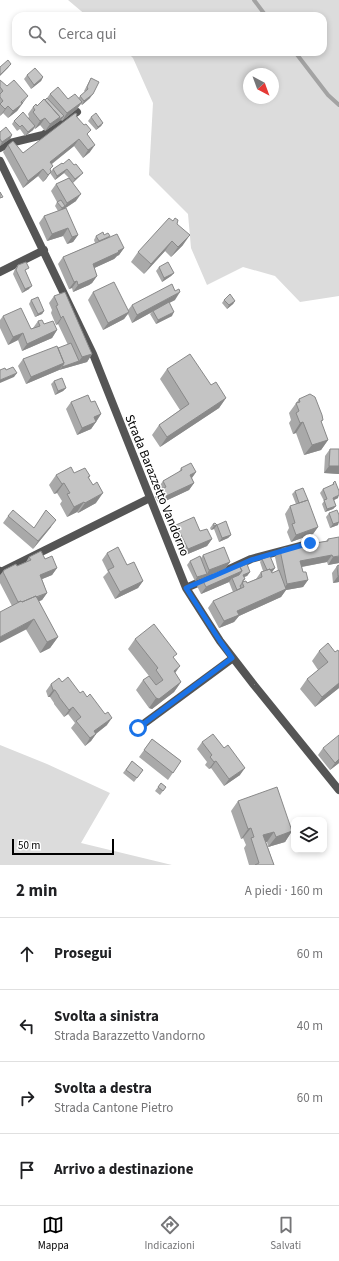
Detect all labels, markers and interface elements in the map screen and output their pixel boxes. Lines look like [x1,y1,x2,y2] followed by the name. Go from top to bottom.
[12,12,327,56] search box
[26,23,48,45] icon: search
[58,24,117,45] text: Cerca qui
[243,68,279,104] north arrow
[120,412,194,559] street label: Strada Barazzetto Vandorno
[301,534,319,552] route end
[129,719,147,737] route start
[291,817,327,853] map controls
[291,817,327,853] button: layers
[12,837,114,856] scale bar
[18,838,40,853] text: 50 m
[16,879,57,903] text: 2 min
[245,882,323,900] text: A piedi · 160 m
[16,943,38,965] icon: ahead
[54,943,112,964] text: Prosegui
[297,945,323,963] text: 60 m
[54,1006,159,1027] text: Svolta a sinistra
[16,1015,38,1037] icon: left
[297,1017,323,1035] text: 40 m
[54,1027,205,1045] text: Strada Barazzetto Vandorno
[54,1078,152,1099] text: Svolta a destra
[16,1087,38,1109] icon: right
[297,1089,323,1107] text: 60 m
[54,1099,173,1117] text: Strada Cantone Pietro
[16,1159,38,1181] icon: arrive
[54,1159,193,1180] text: Arrivo a destinazione
[38,1214,69,1253] tab: Mappa
[144,1214,195,1253] tab: Indicazioni
[270,1214,301,1253] tab: Salvati

